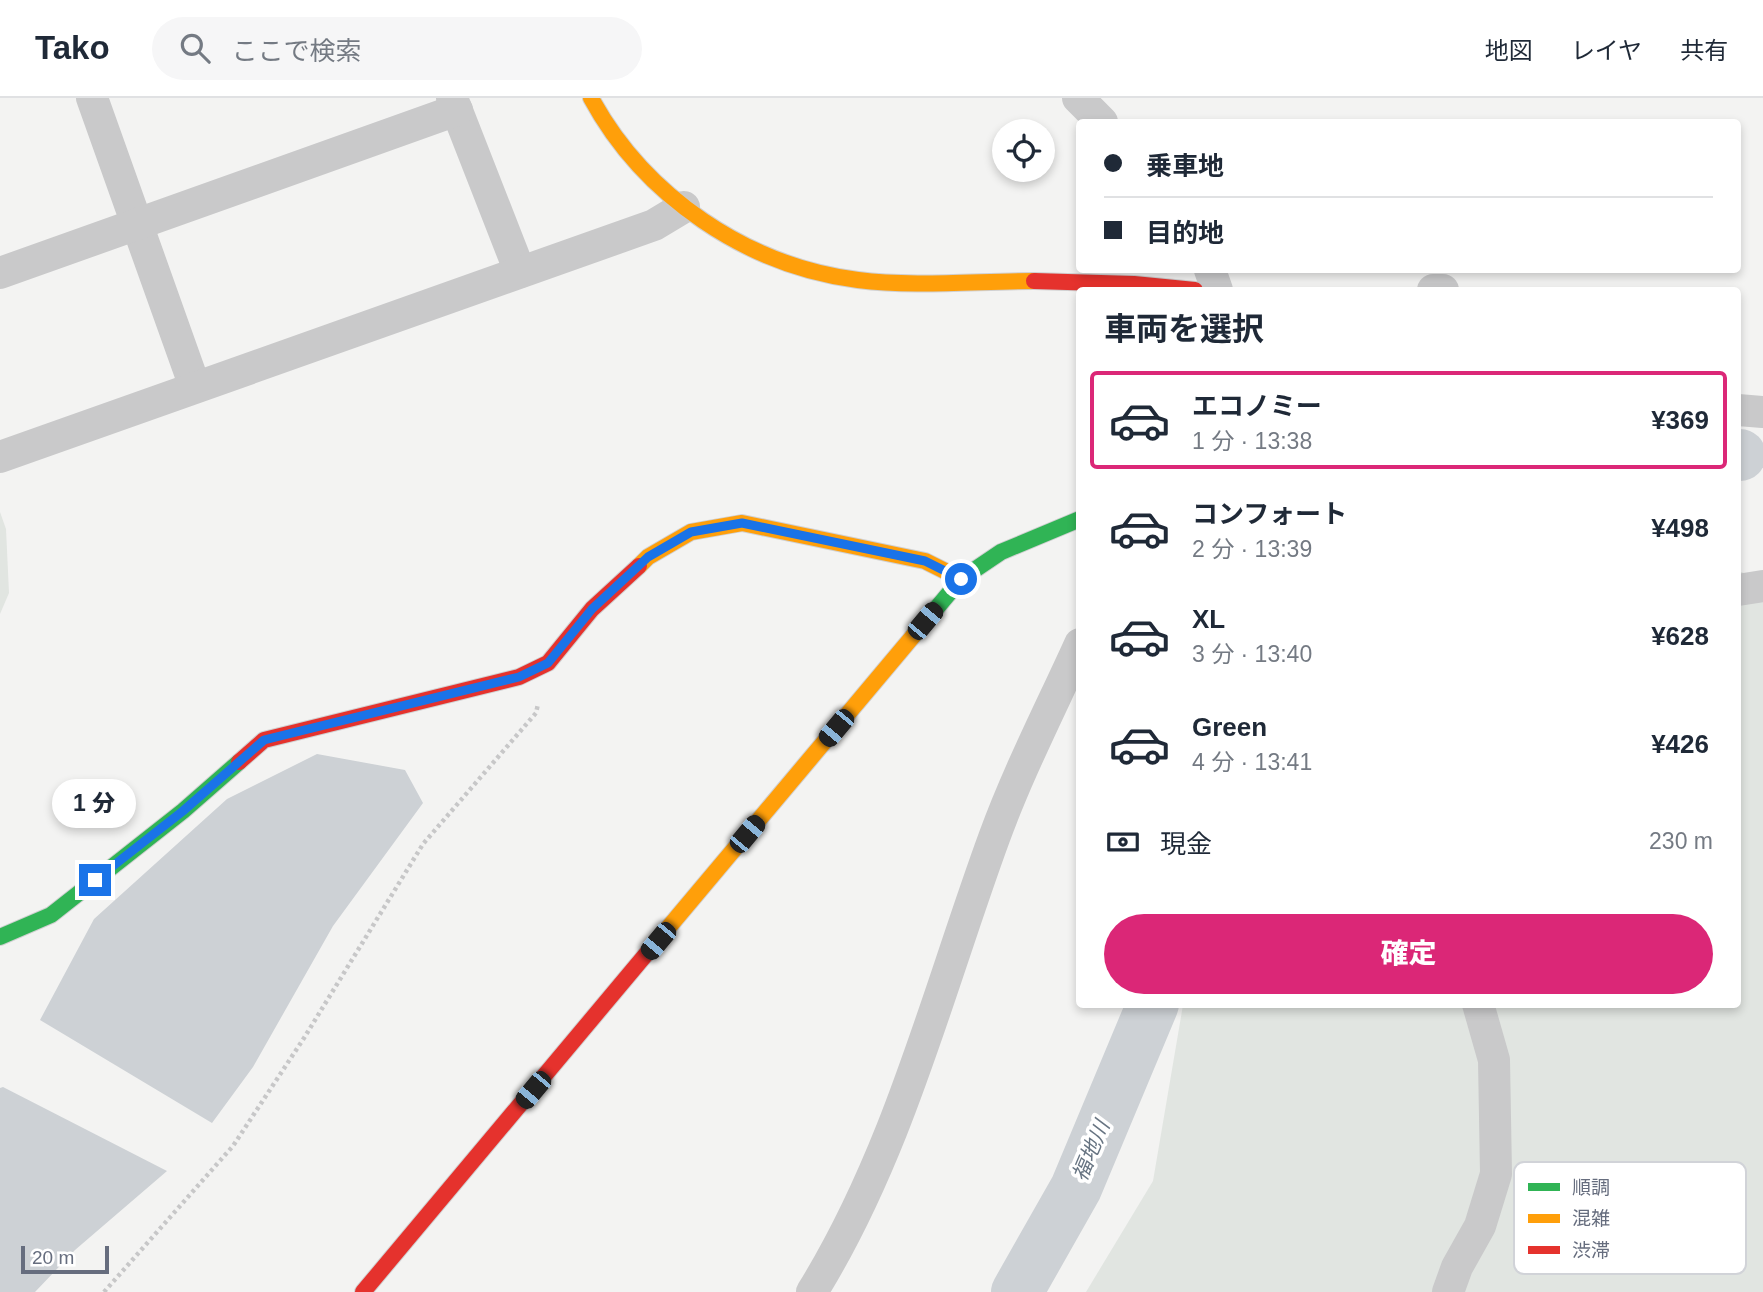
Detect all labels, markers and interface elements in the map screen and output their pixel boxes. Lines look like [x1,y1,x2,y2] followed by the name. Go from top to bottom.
[152,17,642,80] search box
[35,29,110,66] text: Tako
[176,29,214,67] icon: search
[232,36,362,66] text: ここで検索
[1485,37,1533,64] text: 地図
[1571,37,1642,64] text: レイヤ
[1680,37,1728,64] text: 共有
[992,119,1055,182] map controls
[992,119,1055,182] button: locate
[1146,151,1224,181] text: 乗車地
[1146,218,1224,248] text: 目的地
[1104,311,1264,347] text: 車両を選択
[1108,389,1171,452] icon: car
[1192,391,1322,421] text: エコノミー
[1651,405,1709,435] text: ¥369
[1192,428,1312,454] text: 1 分 · 13:38
[1108,497,1171,560] icon: car
[1192,499,1347,529] text: コンフォート
[1651,513,1709,543] text: ¥498
[1192,536,1312,562] text: 2 分 · 13:39
[945,563,977,595] route start
[904,598,947,644] car
[1192,604,1225,634] text: XL
[1108,605,1171,668] icon: car
[1651,621,1709,651] text: ¥628
[1192,641,1312,667] text: 3 分 · 13:40
[815,705,858,751] car
[1192,712,1267,742] text: Green
[1108,713,1171,776] icon: car
[1651,729,1709,759] text: ¥426
[1192,749,1312,775] text: 4 分 · 13:41
[53,778,137,828] callout: 1 分
[73,790,115,816] text: 1 分
[726,811,769,857] car
[1104,823,1142,861] icon: cash
[1649,828,1713,854] text: 230 m
[1160,829,1212,859] text: 現金
[79,864,111,896] route end
[1104,914,1713,994] button: 確定
[637,918,680,964] car
[512,1067,555,1113] car
[1068,1115,1114,1184] water label: 福地川
[1514,1162,1746,1274] legend
[1572,1177,1610,1198] text: 順調
[1572,1208,1610,1229] text: 混雑
[1572,1240,1610,1261] text: 渋滞
[21,1243,108,1275] scale bar
[32,1247,74,1268] text: 20 m

